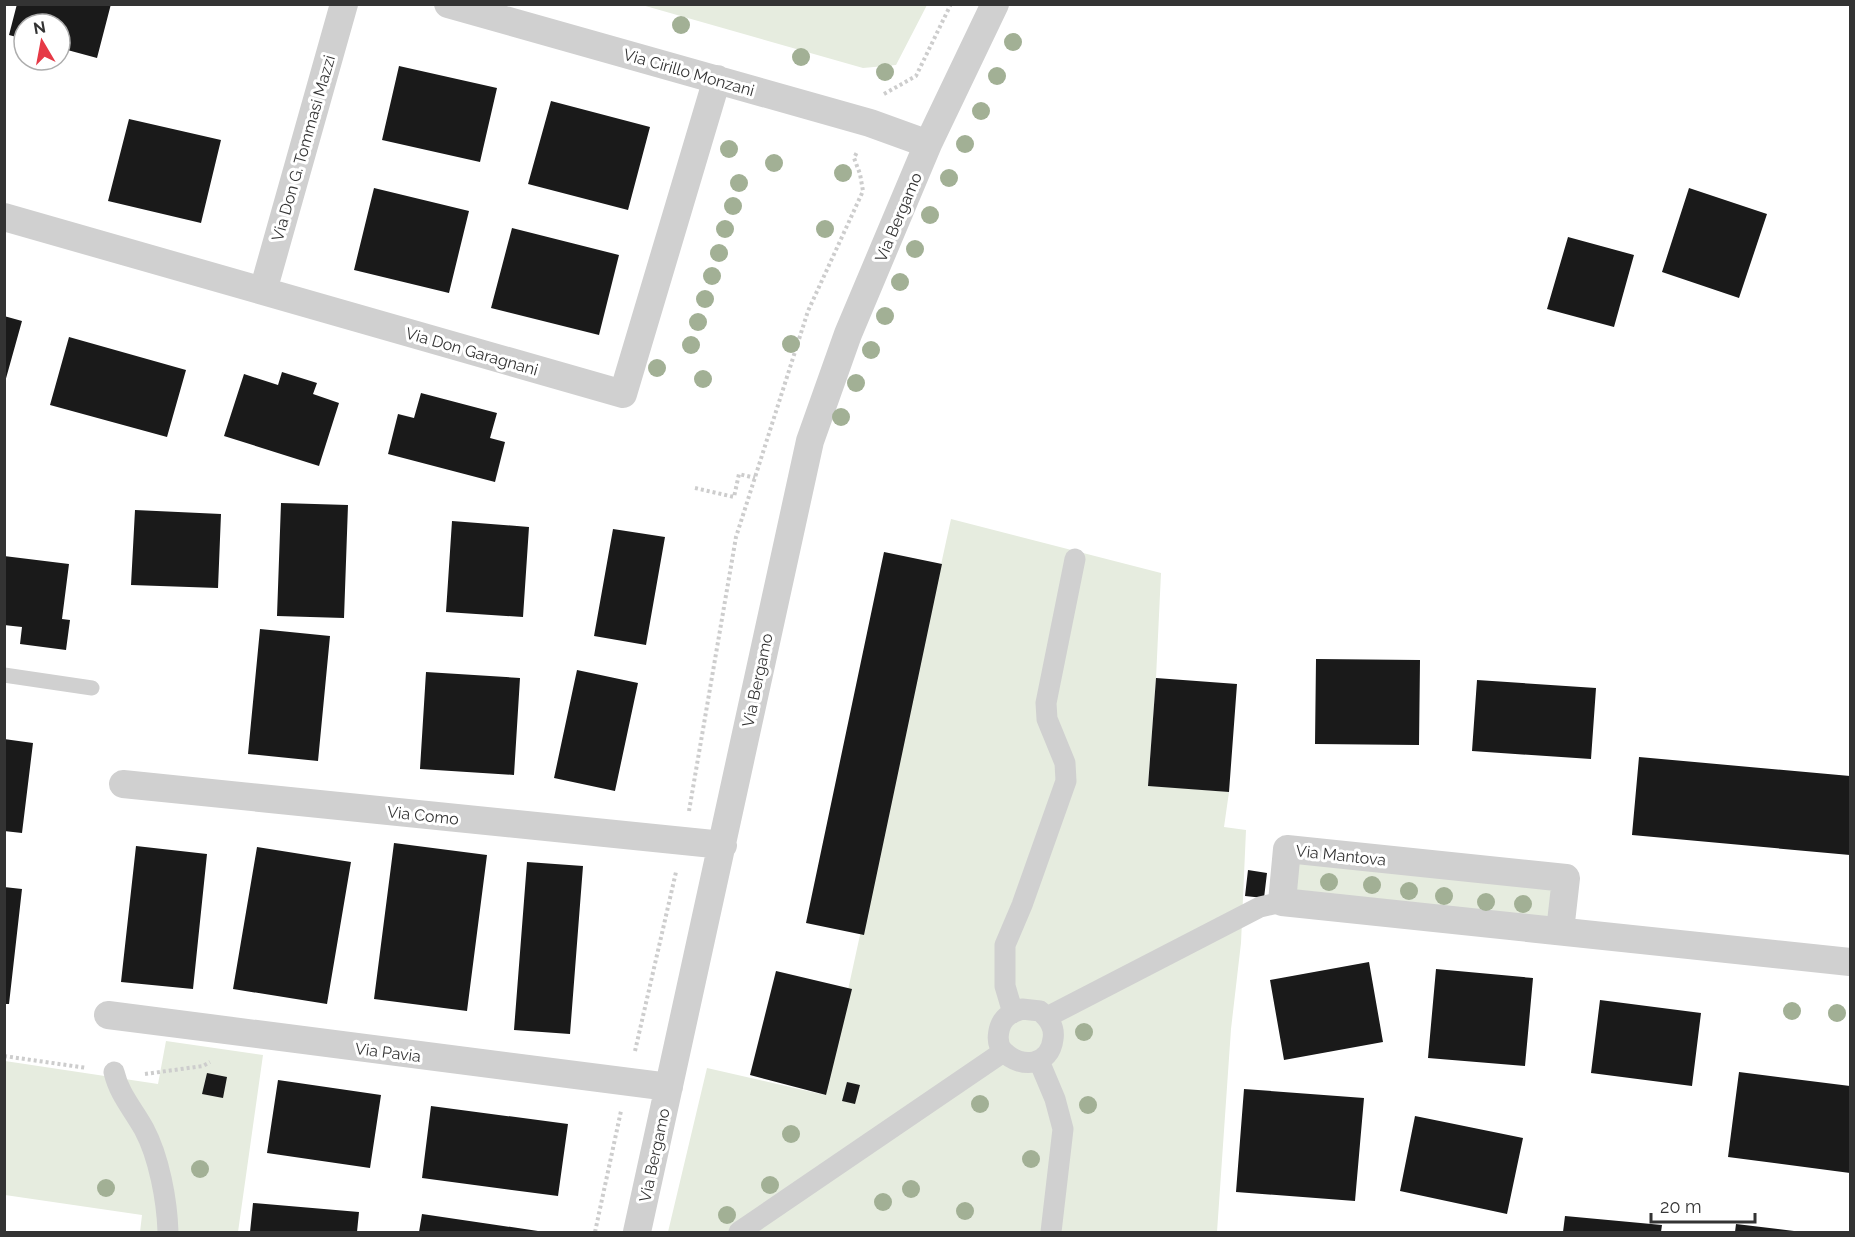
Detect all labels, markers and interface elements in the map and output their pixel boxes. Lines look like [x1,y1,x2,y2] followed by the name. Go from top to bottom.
[12,12,72,72] north arrow
[32,17,47,38] text: N
[621,45,756,100] street label: Via Cirillo Monzani
[268,53,339,243] street label: Via Don G. Tommasi Mazzi
[871,170,926,265] street label: Via Bergamo
[404,323,540,379] street label: Via Don Garagnani
[738,631,777,729] street label: Via Bergamo
[386,802,460,829] street label: Via Como
[1295,841,1387,870] street label: Via Mantova
[354,1039,422,1066] street label: Via Pavia
[635,1106,674,1204] street label: Via Bergamo
[1651,1186,1754,1224] scale bar
[1660,1196,1702,1217] text: 20 m

